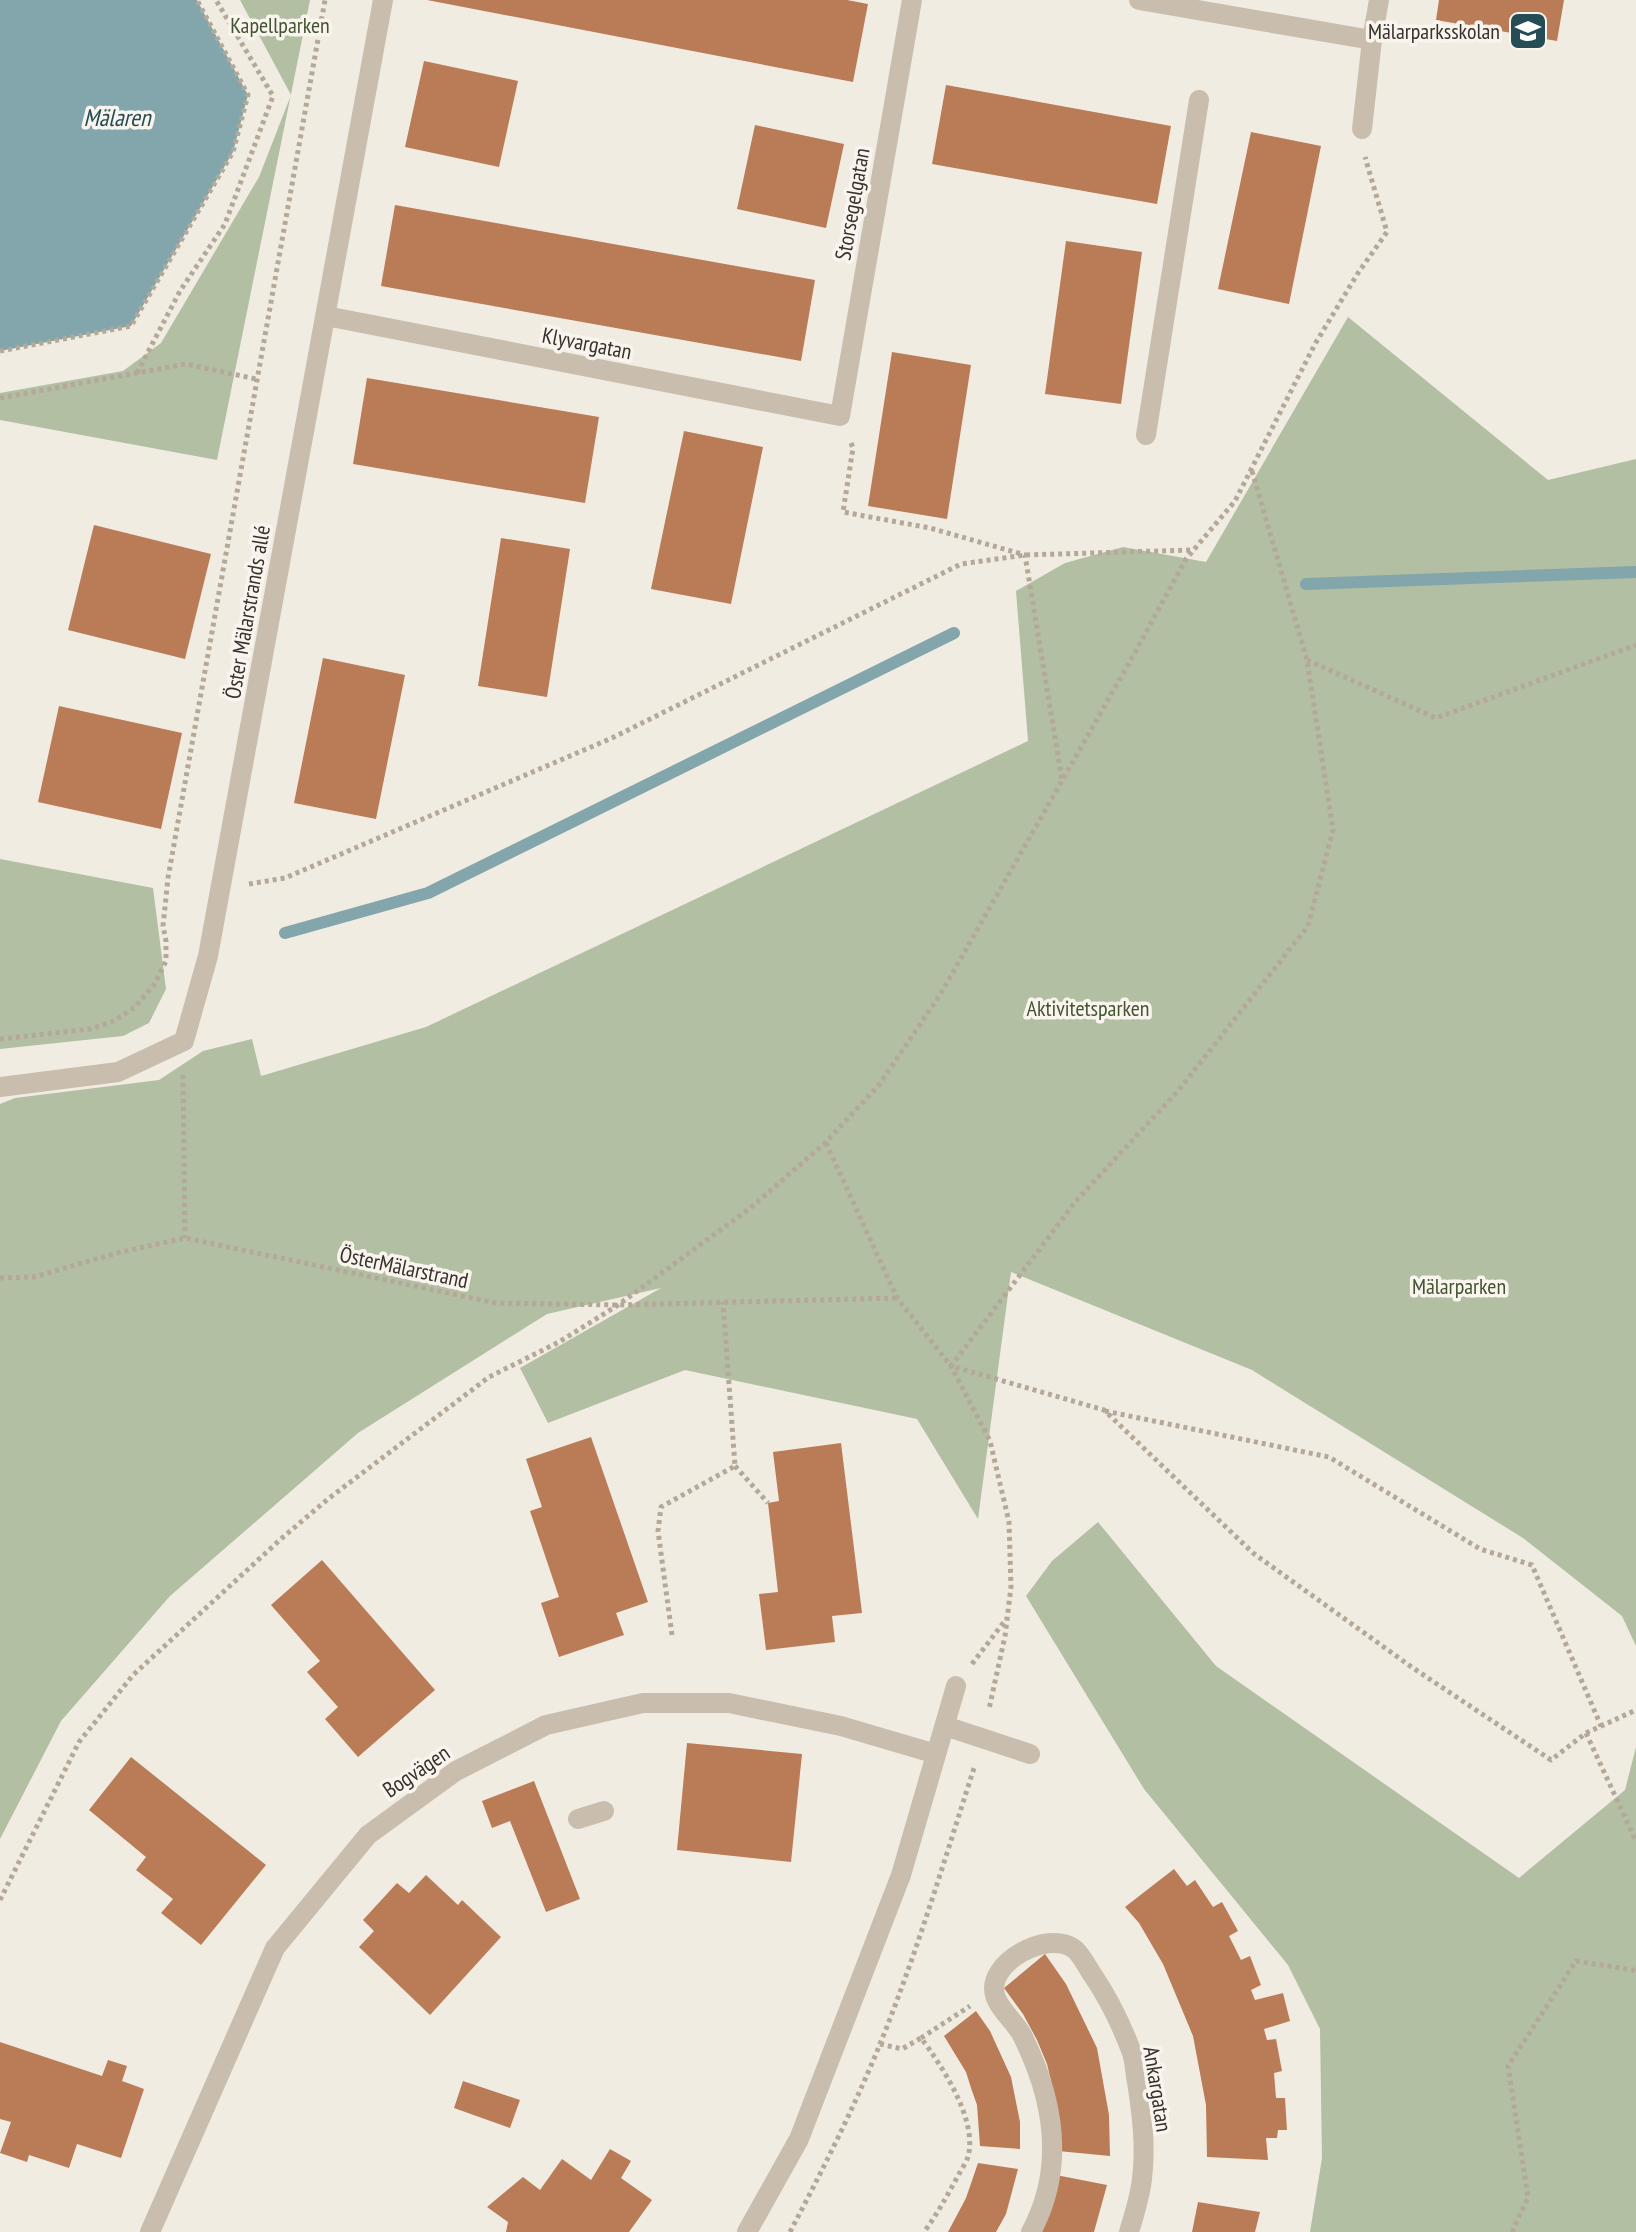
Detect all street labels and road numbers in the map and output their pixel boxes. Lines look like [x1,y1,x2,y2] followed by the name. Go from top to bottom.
[828,146,876,262] street label: Storsegelgatan
[540,321,634,365] street label: Klyvargatan
[218,523,276,701] street label: Öster Mälarstrands allé
[337,1240,471,1294] street label: ÖsterMälarstrand
[377,1738,455,1804] street label: Bogvägen
[1137,2044,1179,2134] street label: Ankargatan

